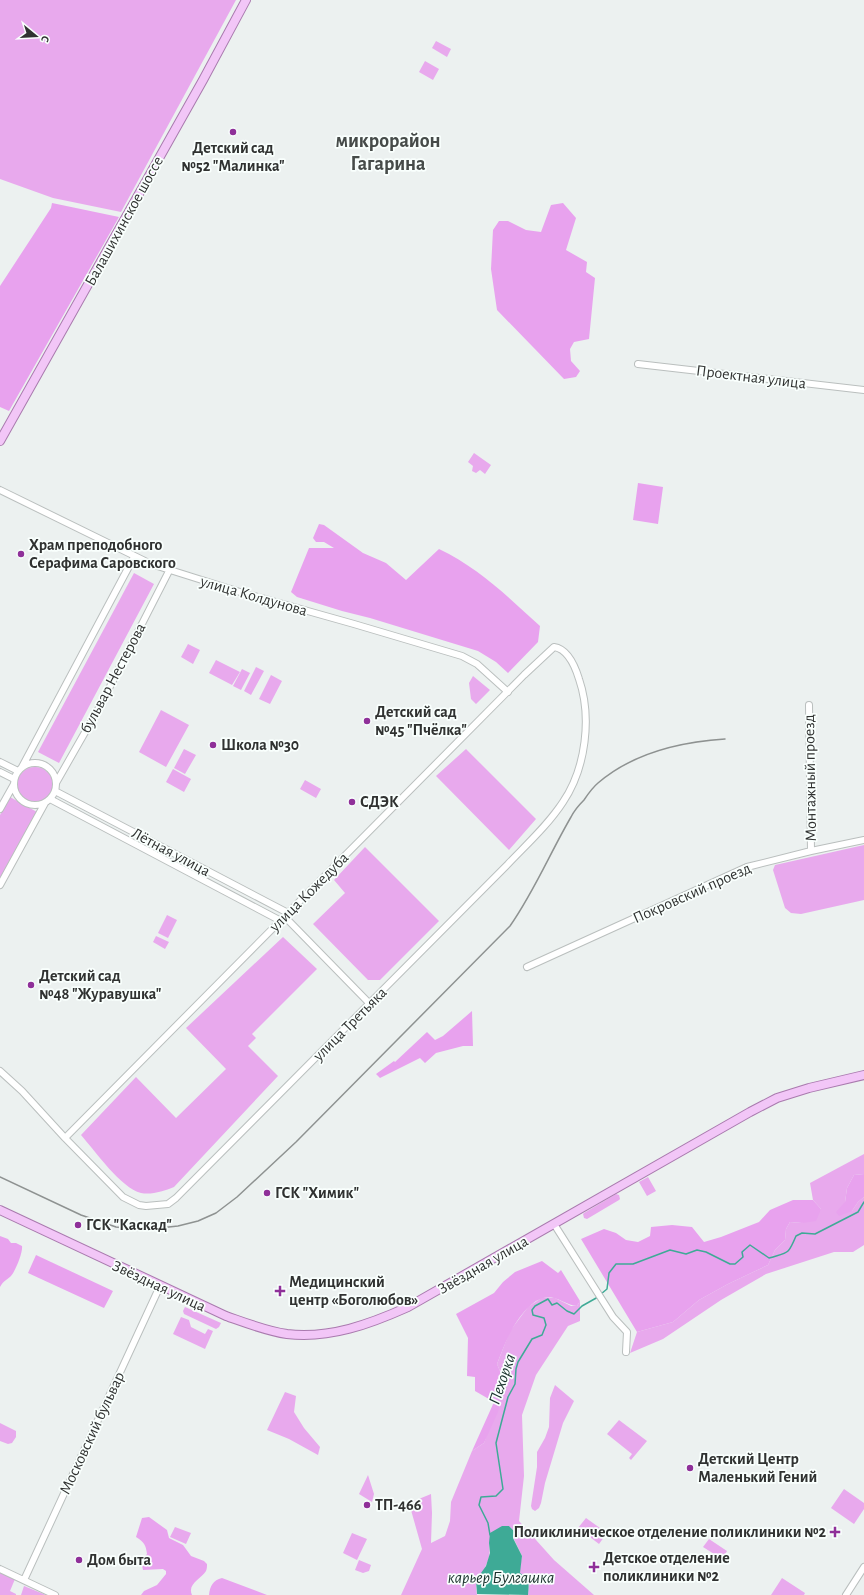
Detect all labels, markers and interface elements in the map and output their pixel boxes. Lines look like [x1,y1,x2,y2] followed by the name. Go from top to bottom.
[16,16,56,56] north arrow
[39,34,51,44] text: С
[228,127,238,137] marker: Детский сад №52 "Малинка"
[336,131,440,174] district label: микрорайон Гагарина
[181,140,285,174] place label: Детский сад №52 "Малинка"
[82,154,166,288] street label: Балашихинское шоссе
[695,362,807,393] street label: Проектная улица
[29,537,176,571] place label: Храм преподобного Серафима Саровского
[16,549,26,559] marker: Храм преподобного Серафима Саровского
[198,573,309,620] street label: улица Колдунова
[77,620,150,736] street label: бульвар Нестерова
[375,704,467,738] place label: Детский сад №45 "Пчёлка"
[801,714,819,842] street label: Монтажный проезд
[362,716,372,726] marker: Детский сад №45 "Пчёлка"
[221,737,299,753] place label: Школа №30
[208,740,218,750] marker: Школа №30
[360,794,399,810] place label: СДЭК
[347,797,357,807] marker: СДЭК
[129,825,213,880] street label: Лётная улица
[266,849,352,936] street label: улица Кожедуба
[631,860,753,926] street label: Покровский проезд
[39,968,162,1003] place label: Детский сад №48 "Журавушка"
[26,980,36,990] marker: Детский сад №48 "Журавушка"
[309,984,391,1065] street label: улица Третьяка
[275,1185,359,1201] place label: ГСК "Химик"
[262,1188,272,1198] marker: ГСК "Химик"
[86,1217,172,1233] place label: ГСК "Каскад"
[73,1220,83,1230] marker: ГСК "Каскад"
[435,1233,531,1298] street label: Звёздная улица
[109,1257,208,1316] street label: Звёздная улица
[289,1274,418,1308] place label: Медицинский центр «Боголюбов»
[274,1285,286,1297] marker: Медицинский центр «Боголюбов»
[485,1352,519,1407] water label: Пехорка
[57,1369,128,1497] street label: Московский бульвар
[698,1451,817,1485] place label: Детский Центр Маленький Гений
[685,1463,695,1473] marker: Детский Центр Маленький Гений
[375,1497,422,1513] place label: ТП-466
[362,1500,372,1510] marker: ТП-466
[513,1524,826,1540] place label: Поликлиническое отделение поликлиники №2
[829,1526,841,1538] marker: Поликлиническое отделение поликлиники №2
[603,1550,730,1584] place label: Детское отделение поликлиники №2
[87,1552,151,1568] place label: Дом быта
[74,1555,84,1565] marker: Дом быта
[588,1561,600,1573] marker: Детское отделение поликлиники №2
[448,1569,554,1587] water label: карьер Булгашка

